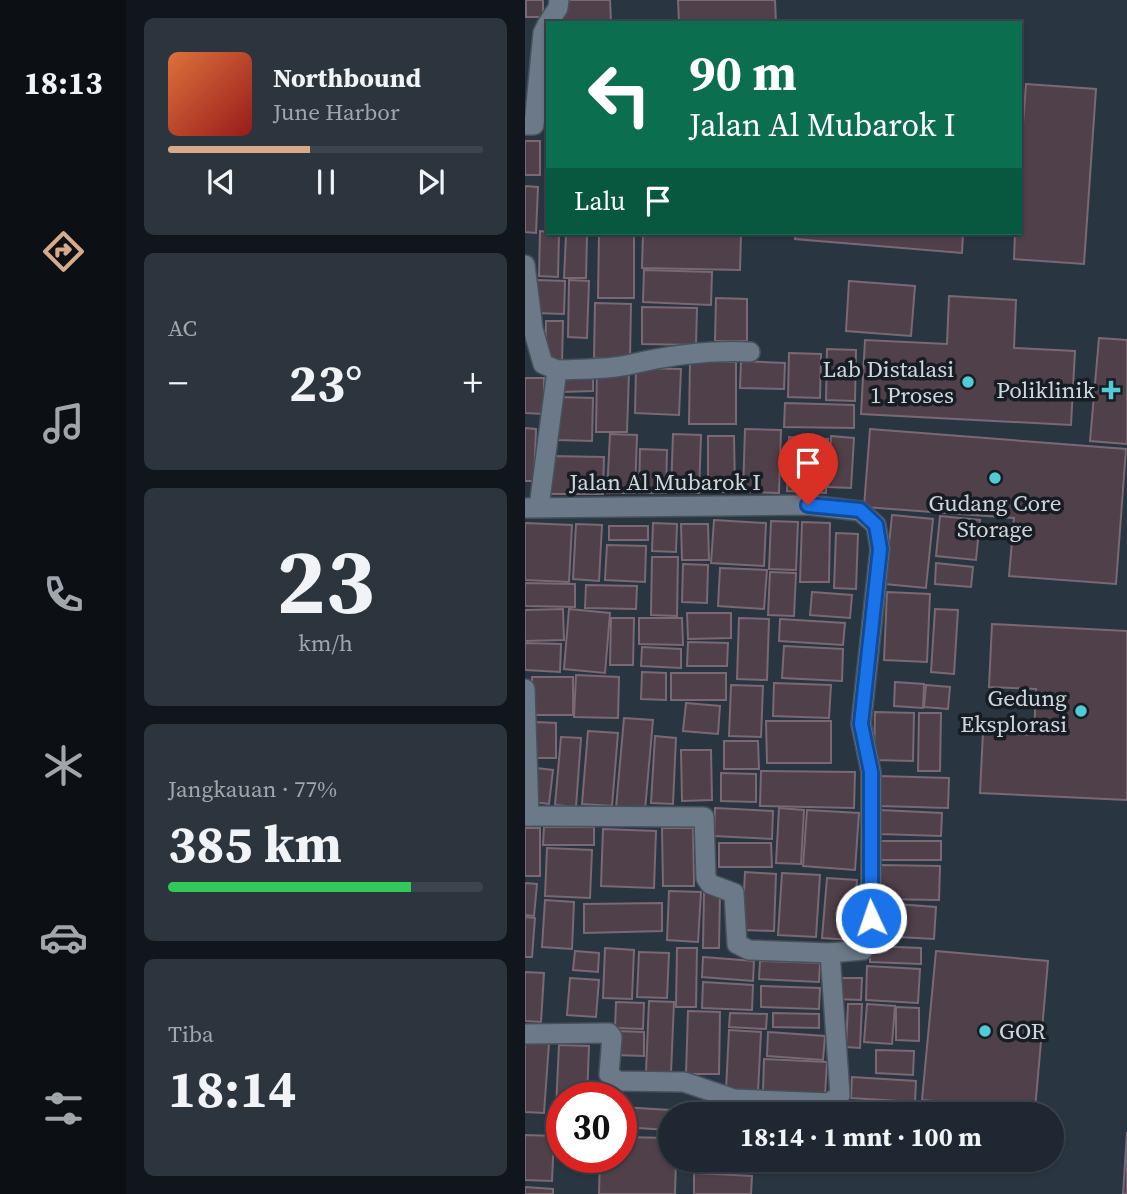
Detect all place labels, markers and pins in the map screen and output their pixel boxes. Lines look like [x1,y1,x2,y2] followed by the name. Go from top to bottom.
[822,353,954,411] place label: Lab Distalasi 1 Proses
[960,374,976,390] marker: Lab Distalasi 1 Proses
[996,374,1095,406] place label: Poliklinik
[1101,380,1121,400] marker: Poliklinik
[778,433,838,505] pin
[987,470,1003,486] marker: Gudang Core Storage
[929,487,1061,545] place label: Gudang Core Storage
[960,682,1067,740] place label: Gedung Eksplorasi
[1073,703,1089,719] marker: Gedung Eksplorasi
[999,1015,1046,1047] place label: GOR
[977,1023,993,1039] marker: GOR

